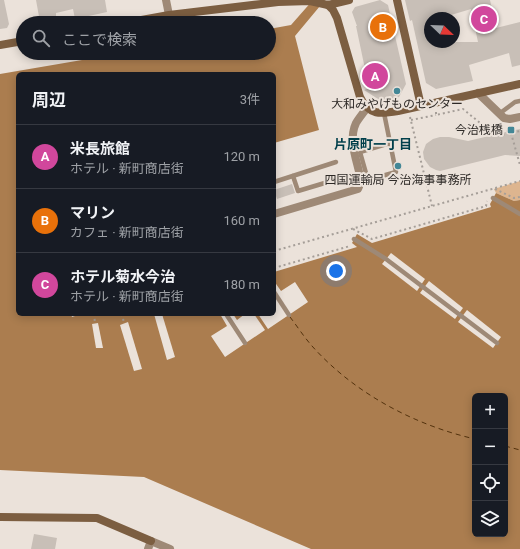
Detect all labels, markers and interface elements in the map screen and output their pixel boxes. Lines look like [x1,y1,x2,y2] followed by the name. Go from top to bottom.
[471,4,497,34] pin: C
[370,12,396,42] pin: B
[424,12,460,48] north arrow
[16,16,276,60] search box
[30,27,52,49] icon: search
[62,31,137,49] text: ここで検索
[362,61,388,91] pin: A
[392,86,402,96] marker: 大和みやげものセンター
[32,90,66,110] text: 周辺
[240,92,260,107] text: 3件
[331,97,463,111] place label: 大和みやげものセンター
[455,123,503,137] place label: 今治桟橋
[506,125,516,135] marker: 今治桟橋
[334,137,412,152] district label: 片原町一丁目
[70,140,130,158] text: 米長旅館
[41,149,49,164] text: A
[223,149,260,164] text: 120 m
[70,161,184,176] text: ホテル · 新町商店街
[393,161,403,171] marker: 四国運輸局 今治海事事務所
[325,173,471,187] place label: 四国運輸局 今治海事事務所
[70,204,115,222] text: マリン
[41,213,49,228] text: B
[223,213,260,228] text: 160 m
[70,225,184,240] text: カフェ · 新町商店街
[326,261,346,281] your location
[70,268,175,286] text: ホテル菊水今治
[41,277,49,292] text: C
[223,277,260,292] text: 180 m
[70,289,184,304] text: ホテル · 新町商店街
[472,393,508,537] map controls
[472,393,508,429] button: +
[472,429,508,465] button: −
[472,465,508,501] button: locate
[472,501,508,537] button: layers

